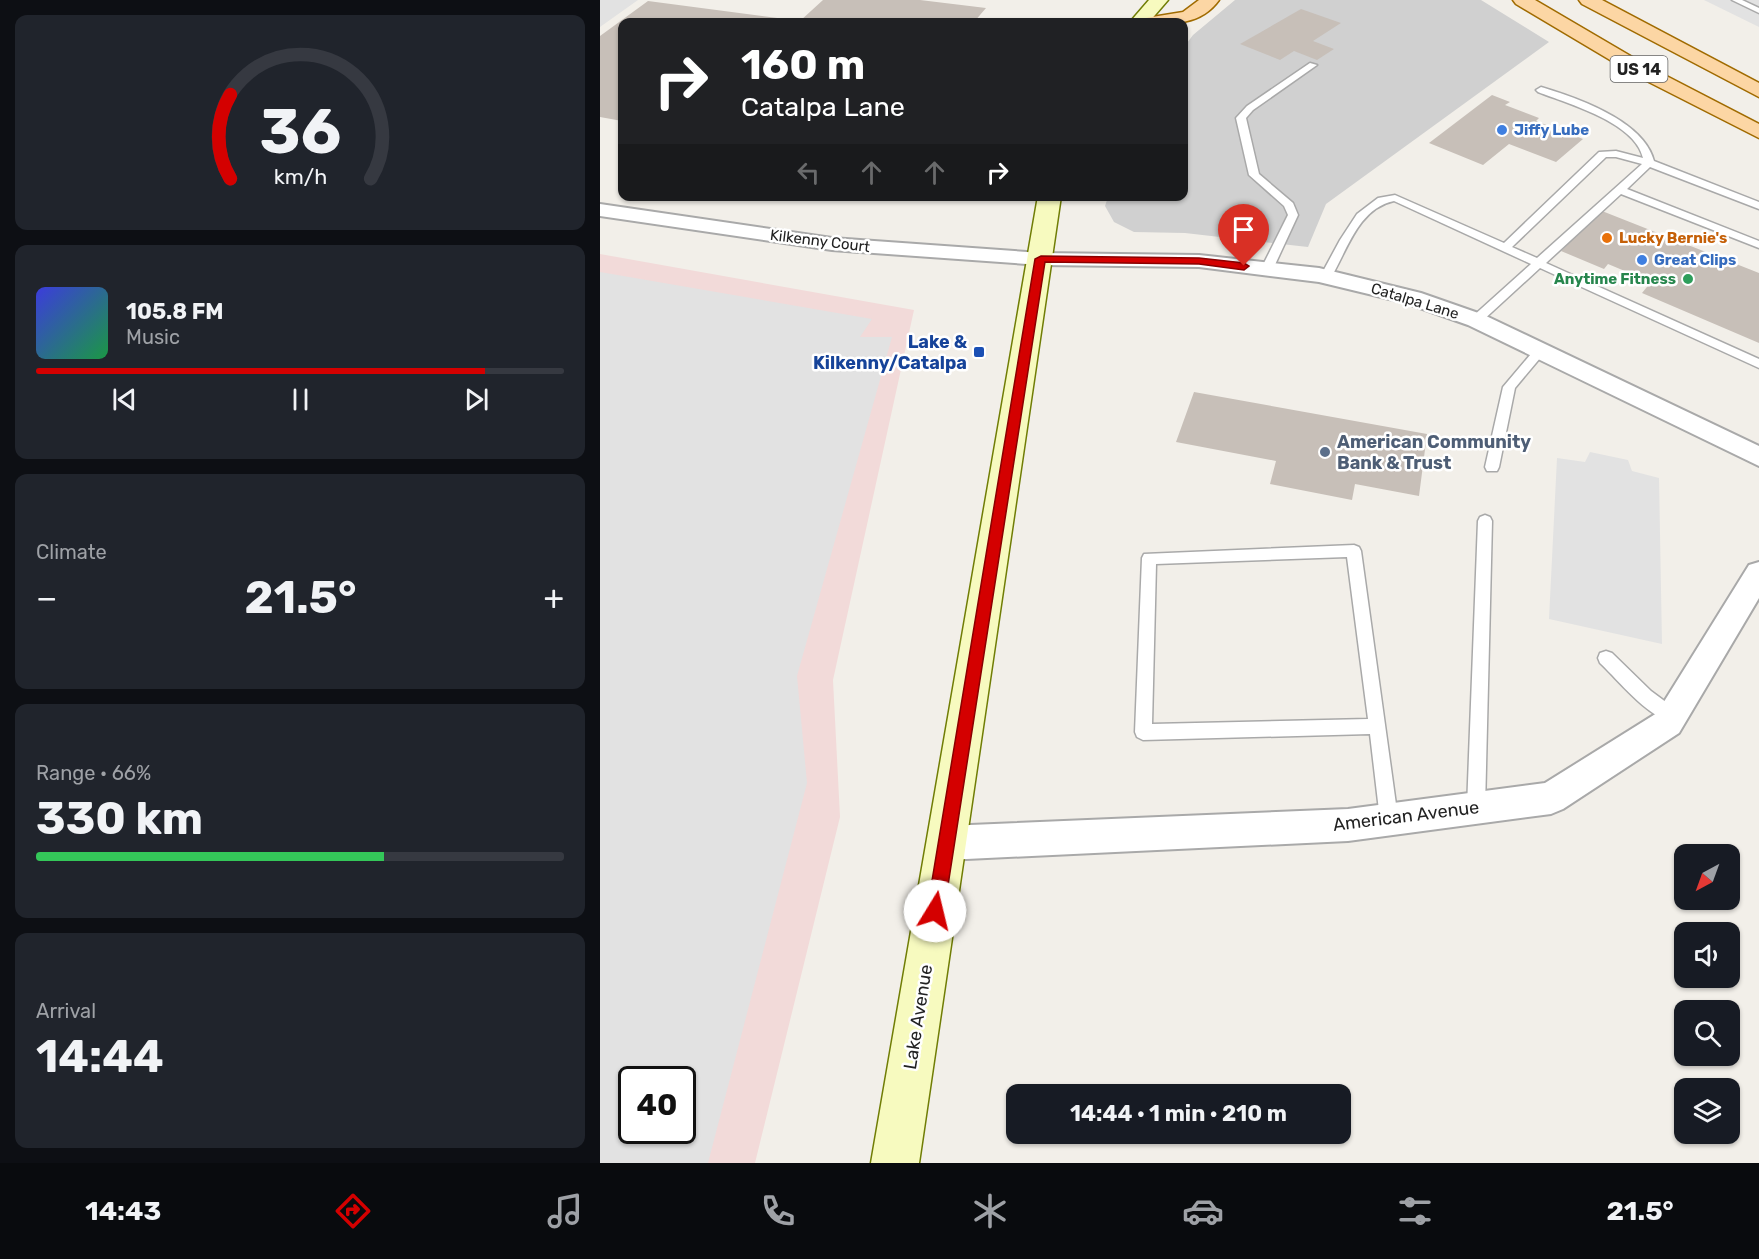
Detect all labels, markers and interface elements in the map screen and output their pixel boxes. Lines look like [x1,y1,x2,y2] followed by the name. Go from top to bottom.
[741,40,865,90] text: 160 m
[642,42,720,120] icon: right
[1610,56,1668,82] road number: US 14
[741,91,905,123] text: Catalpa Lane
[259,95,341,169] text: 36
[1514,121,1589,139] place label: Jiffy Lube
[1495,123,1509,137] marker: Jiffy Lube
[792,156,825,189] icon: left
[855,156,888,189] icon: ahead
[918,156,951,189] icon: ahead
[981,156,1014,189] icon: right
[273,165,327,190] text: km/h
[1218,204,1269,266] pin
[1227,213,1260,246] icon: arrive
[769,226,871,256] street label: Kilkenny Court
[1619,229,1727,247] place label: Lucky Bernie's
[1600,231,1614,245] marker: Lucky Bernie's
[1654,251,1736,269] place label: Great Clips
[1635,253,1649,267] marker: Great Clips
[1554,270,1676,288] place label: Anytime Fitness
[1681,272,1695,286] marker: Anytime Fitness
[1369,279,1461,323] street label: Catalpa Lane
[126,298,224,325] text: 105.8 FM
[126,325,180,349] text: Music
[813,331,968,374] place label: Lake & Kilkenny/Catalpa
[972,345,986,359] marker: Lake & Kilkenny/Catalpa
[108,383,141,416] icon: previous
[284,383,317,416] icon: pause
[460,383,493,416] icon: next
[1337,431,1531,474] place label: American Community Bank & Trust
[1318,445,1332,459] marker: American Community Bank & Trust
[36,540,107,564] text: Climate
[244,571,356,624] text: 21.5°
[36,578,57,617] text: −
[543,578,564,617] text: +
[36,761,151,785] text: Range · 66%
[36,792,203,845] text: 330 km
[1332,796,1480,836] street label: American Avenue
[1674,844,1740,910] north arrow
[1674,844,1740,1144] map controls
[903,879,967,943] position arrow
[1674,922,1740,988] button: sound
[899,963,937,1071] street label: Lake Avenue
[36,999,96,1023] text: Arrival
[1674,1000,1740,1066] button: search
[36,1030,164,1083] text: 14:44
[618,1066,696,1144] speed limit sign: 40
[1674,1078,1740,1144] button: layers
[1070,1100,1287,1127] text: 14:44 · 1 min · 210 m
[332,1190,374,1232] icon: directions
[544,1190,586,1232] icon: music
[757,1190,799,1232] icon: phone
[969,1190,1011,1232] icon: climate
[1182,1190,1224,1232] icon: car
[1394,1190,1436,1232] icon: filters
[85,1195,161,1227] text: 14:43
[1607,1195,1674,1227] text: 21.5°

